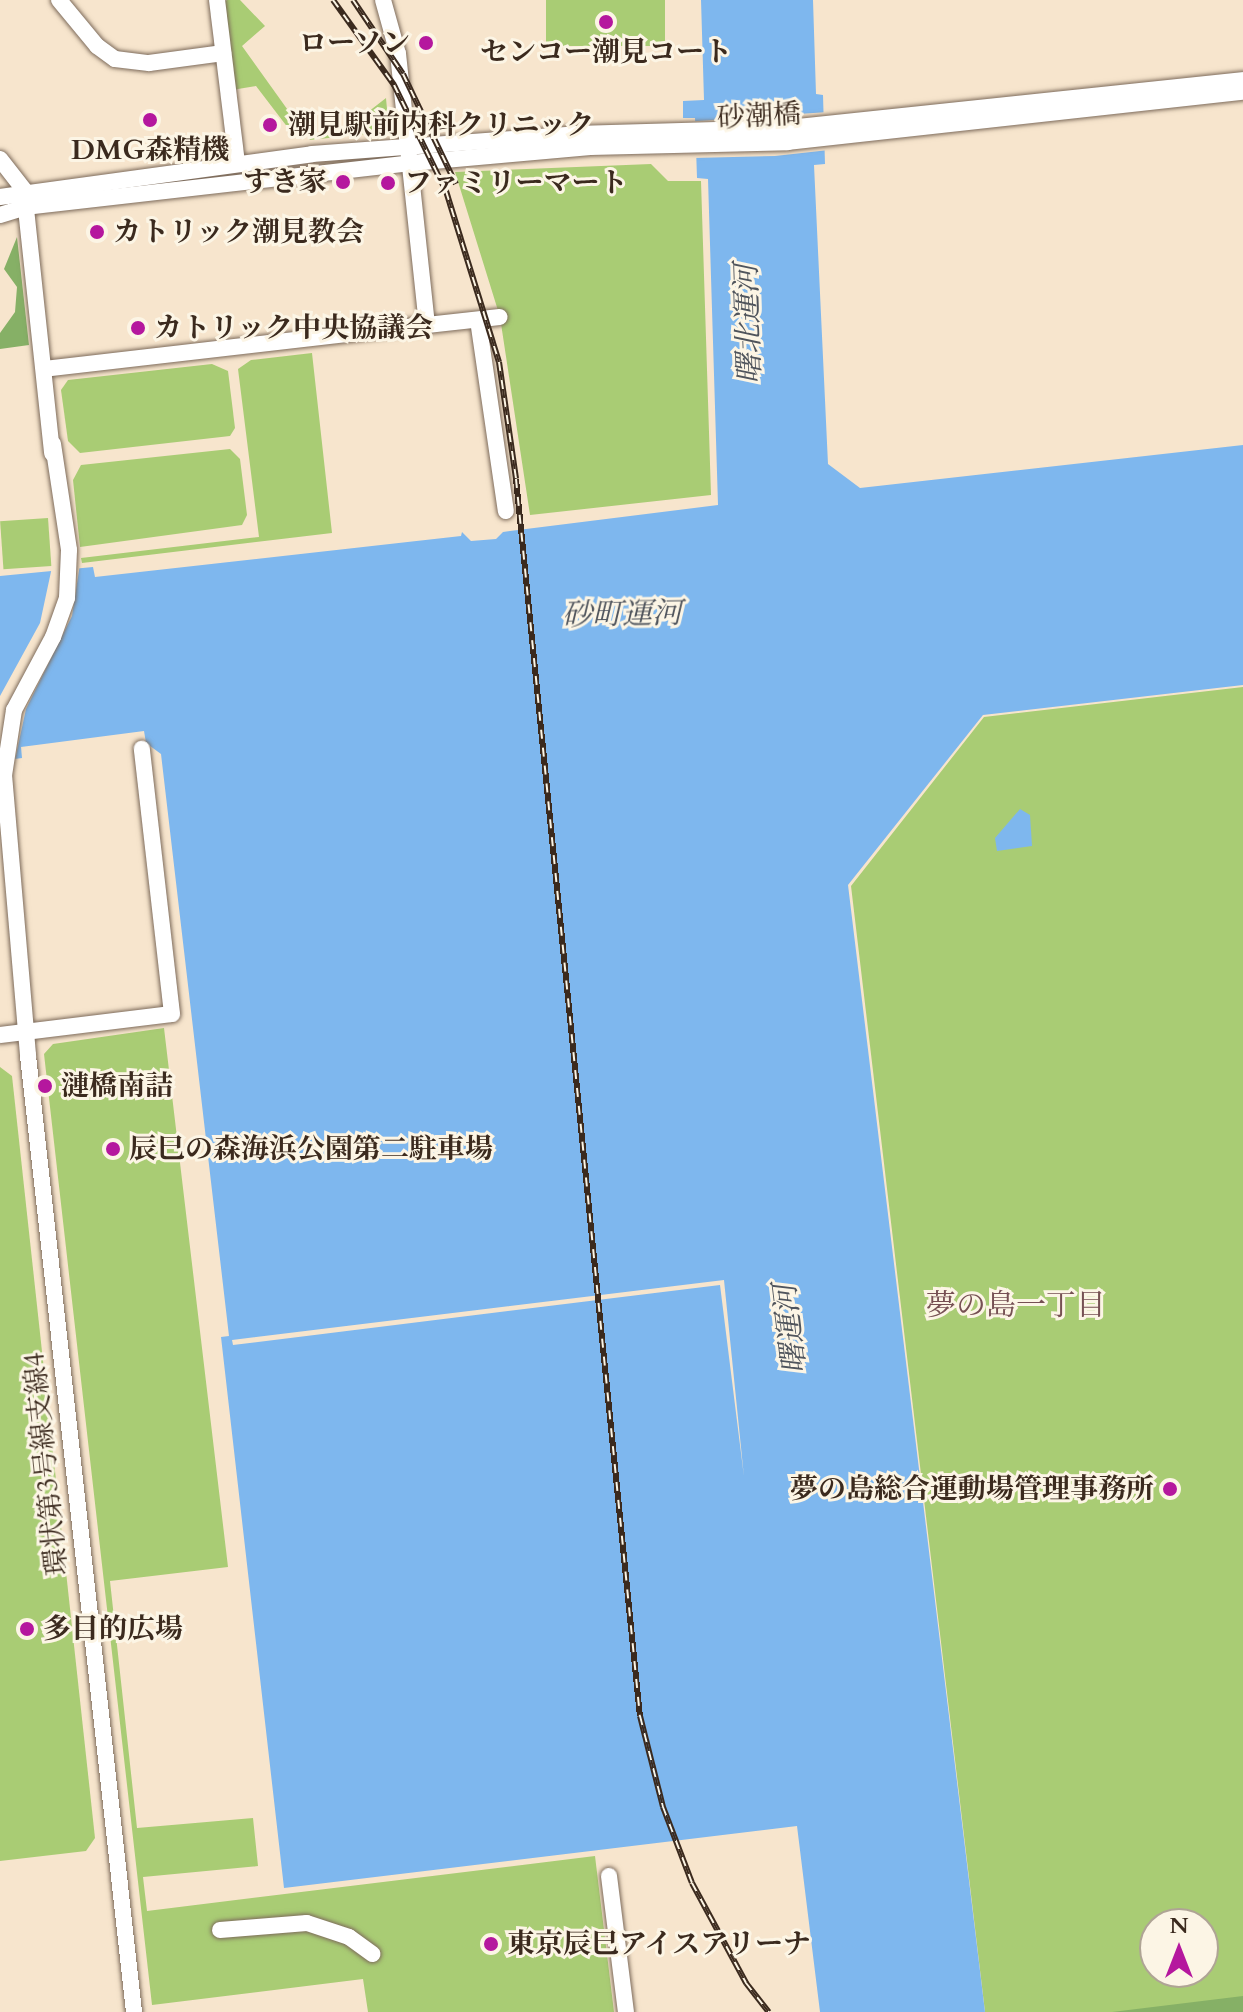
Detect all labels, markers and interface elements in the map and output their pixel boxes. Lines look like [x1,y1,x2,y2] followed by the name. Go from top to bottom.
[597,13,615,31] marker: センコー潮見コート
[298,26,410,60] place label: ローソン
[417,34,435,52] marker: ローソン
[480,35,732,69] place label: センコー潮見コート
[716,97,802,135] street label: 砂潮橋
[288,108,596,142] place label: 潮見駅前内科クリニック
[141,111,159,129] marker: DMG森精機
[259,114,281,136] marker: 潮見駅前内科クリニック
[71,133,229,167] place label: DMG森精機
[243,165,327,199] place label: すき家
[404,166,628,200] place label: ファミリーマート
[334,173,352,191] marker: すき家
[379,174,397,192] marker: ファミリーマート
[113,215,365,249] place label: カトリック潮見教会
[88,223,106,241] marker: カトリック潮見教会
[729,263,769,385] water label: 曙北運河
[154,311,434,345] place label: カトリック中央協議会
[129,319,147,337] marker: カトリック中央協議会
[562,596,682,634] water label: 砂町運河
[61,1069,173,1103] place label: 漣橋南詰
[36,1077,54,1095] marker: 漣橋南詰
[129,1132,493,1166] place label: 辰巳の森海浜公園第二駐車場
[104,1140,122,1158] marker: 辰巳の森海浜公園第二駐車場
[768,1282,814,1376] water label: 曙運河
[926,1288,1106,1324] district label: 夢の島一丁目
[18,1351,74,1577] street label: 環状第3号線支線4
[790,1472,1154,1506] place label: 夢の島総合運動場管理事務所
[1161,1480,1179,1498] marker: 夢の島総合運動場管理事務所
[43,1612,183,1646] place label: 多目的広場
[18,1620,36,1638] marker: 多目的広場
[1139,1908,1219,1988] north arrow
[1169,1911,1189,1941] text: N
[507,1927,815,1961] place label: 東京辰巳アイスアリーナ
[482,1935,500,1953] marker: 東京辰巳アイスアリーナ

